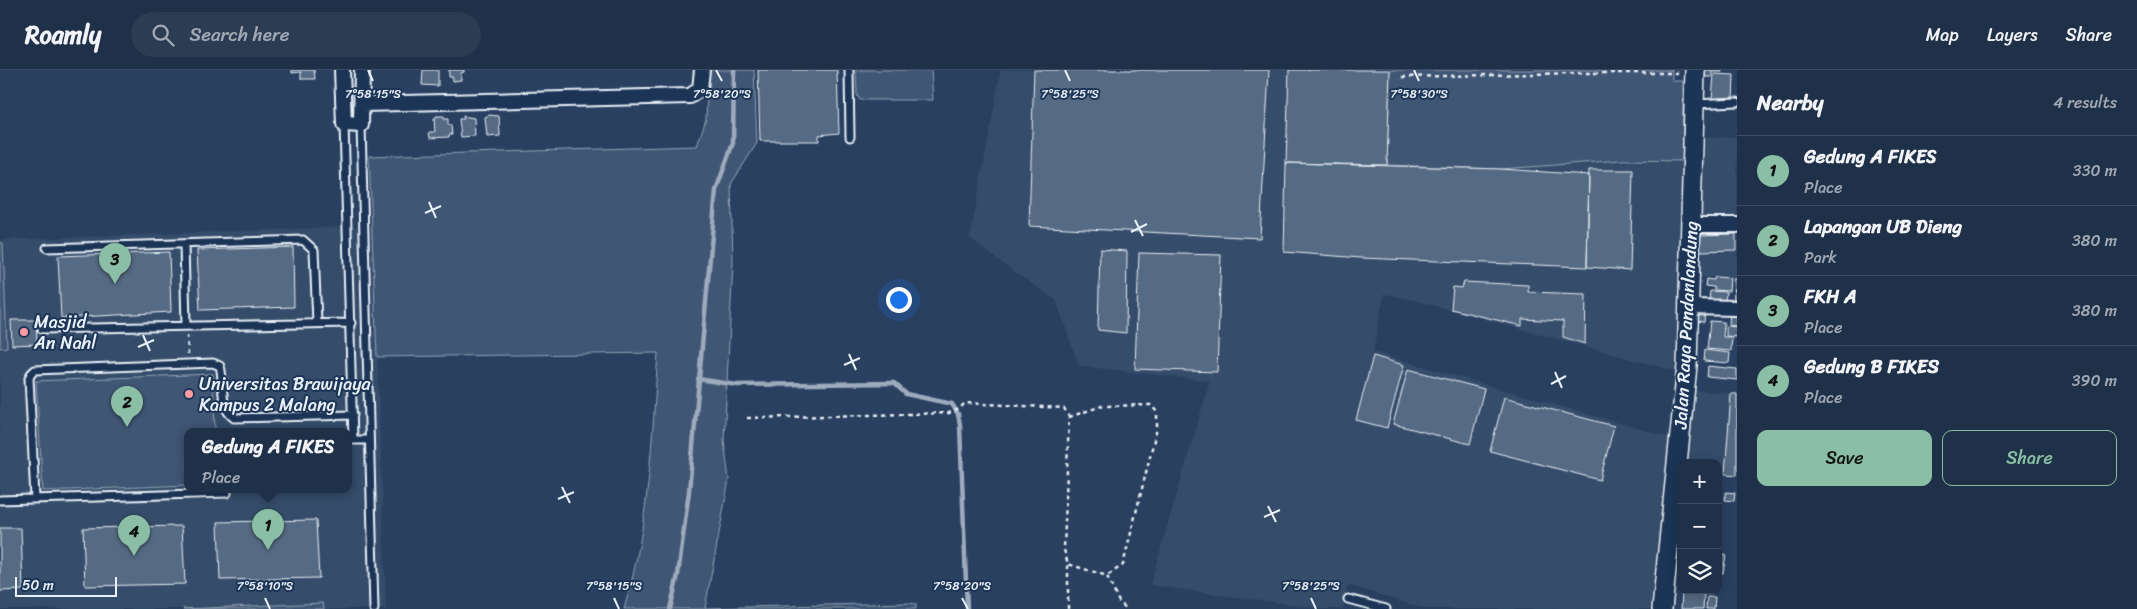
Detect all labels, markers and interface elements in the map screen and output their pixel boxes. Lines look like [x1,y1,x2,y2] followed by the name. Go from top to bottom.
[131,12,481,57] search box
[25,14,101,56] text: Roamly
[189,18,289,51] text: Search here
[1926,19,1959,51] text: Map
[1987,19,2038,51] text: Layers
[2066,19,2112,51] text: Share
[149,21,177,49] icon: search
[345,83,401,105] text: 7°58'15"S
[693,83,751,105] text: 7°58'20"S
[1041,83,1099,105] text: 7°58'25"S
[1390,83,1448,105] text: 7°58'30"S
[1757,84,1823,122] text: Nearby
[2053,88,2117,117] text: 4 results
[1804,140,1936,173] text: Gedung A FIKES
[1770,156,1776,185] text: 1
[2073,156,2117,185] text: 330 m
[1804,173,1843,202] text: Place
[1804,210,1962,243] text: Lapangan UB Dieng
[1665,220,1707,431] street label: Jalan Raya Pandanlandung
[1768,226,1778,255] text: 2
[2072,226,2117,255] text: 380 m
[99,243,131,284] pin: 3
[1804,243,1837,272] text: Park
[1804,280,1857,313] text: FKH A
[886,287,912,313] your location
[1769,296,1777,325] text: 3
[2072,296,2117,325] text: 380 m
[33,306,97,359] place label: Masjid An Nahl
[1804,313,1843,342] text: Place
[18,326,30,338] marker: Masjid An Nahl
[1804,350,1939,383] text: Gedung B FIKES
[1768,366,1778,395] text: 4
[2072,366,2117,395] text: 390 m
[199,368,372,421] place label: Universitas Brawijaya Kampus 2 Malang
[1804,383,1843,412] text: Place
[111,386,143,427] pin: 2
[183,388,195,400] marker: Universitas Brawijaya Kampus 2 Malang
[184,428,352,493] popup
[202,430,334,463] text: Gedung A FIKES
[1757,430,1932,486] button: Save
[1942,430,2117,486] button: Share
[1677,459,1722,594] map controls
[1677,459,1722,504] button: +
[202,463,240,492] text: Place
[1677,504,1722,549] button: −
[252,509,284,550] pin: 1
[118,515,150,556] pin: 4
[1677,549,1722,594] button: layers
[22,573,54,598] text: 50 m
[15,574,118,597] scale bar
[237,575,294,597] text: 7°58'10"S
[586,575,642,597] text: 7°58'15"S
[933,575,991,597] text: 7°58'20"S
[1282,575,1340,597] text: 7°58'25"S

